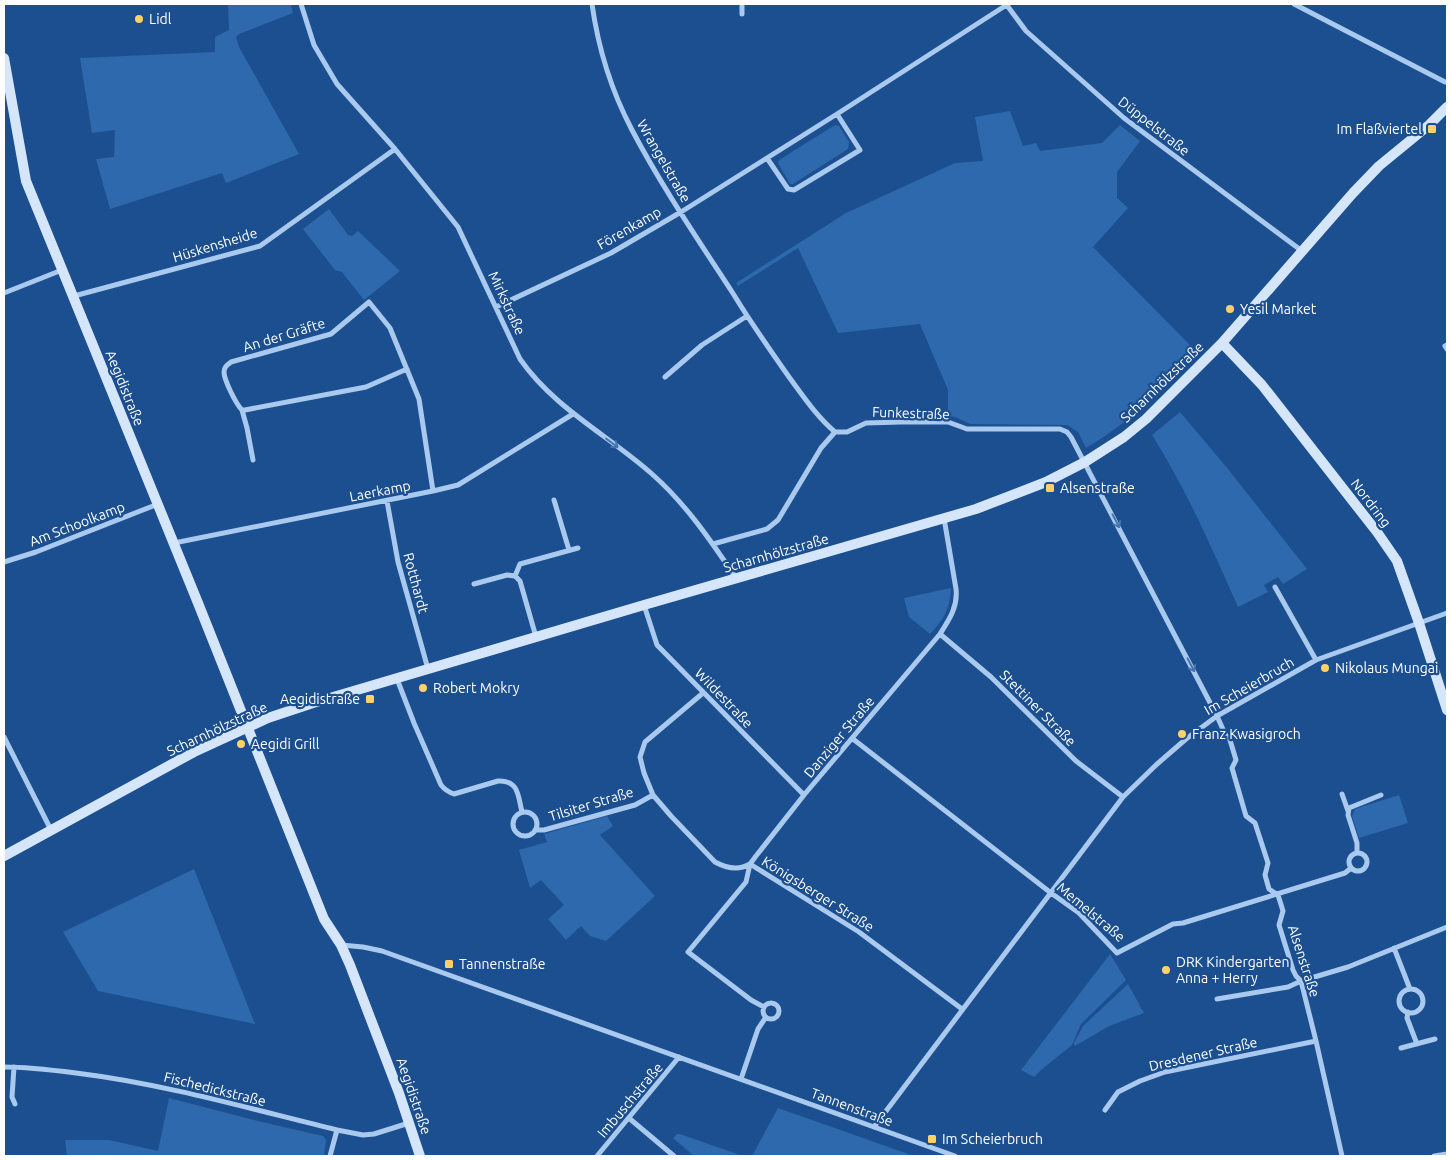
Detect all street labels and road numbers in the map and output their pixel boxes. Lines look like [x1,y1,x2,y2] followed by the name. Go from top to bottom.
[1115,93,1193,159] street label: Düppelstraße
[634,117,694,205] street label: Wrangelstraße
[594,203,664,253] street label: Förenkamp
[171,225,259,265] street label: Hüskensheide
[485,269,529,337] street label: Mirkstraße
[241,315,327,355] street label: An der Gräfte
[1117,338,1207,426] street label: Scharnhölzstraße
[103,348,147,428] street label: Aegidistraße
[872,404,950,422] street label: Funkestraße
[1348,476,1394,530] street label: Nordring
[348,477,412,505] street label: Laerkamp
[27,498,127,550] street label: Am Schoolkamp
[721,530,831,576] street label: Scharnhölzstraße
[400,551,432,616] street label: Rotthardt
[1201,654,1297,718] street label: Im Scheierbruch
[692,665,756,731] street label: Wildestraße
[997,667,1079,749] street label: Stettiner Straße
[801,693,877,781] street label: Danziger Straße
[164,699,270,759] street label: Scharnhölzstraße
[547,784,635,824] street label: Tilsiter Straße
[759,853,877,935] street label: Königsberger Straße
[1054,879,1128,945] street label: Memelstraße
[1285,923,1323,999] street label: Alsenstraße
[1147,1034,1259,1074] street label: Dresdener Straße
[393,1056,435,1136] street label: Aegidistraße
[594,1059,666,1141] street label: Imbuschstraße
[162,1069,268,1109] street label: Fischedickstraße
[809,1085,895,1129] street label: Tannenstraße

